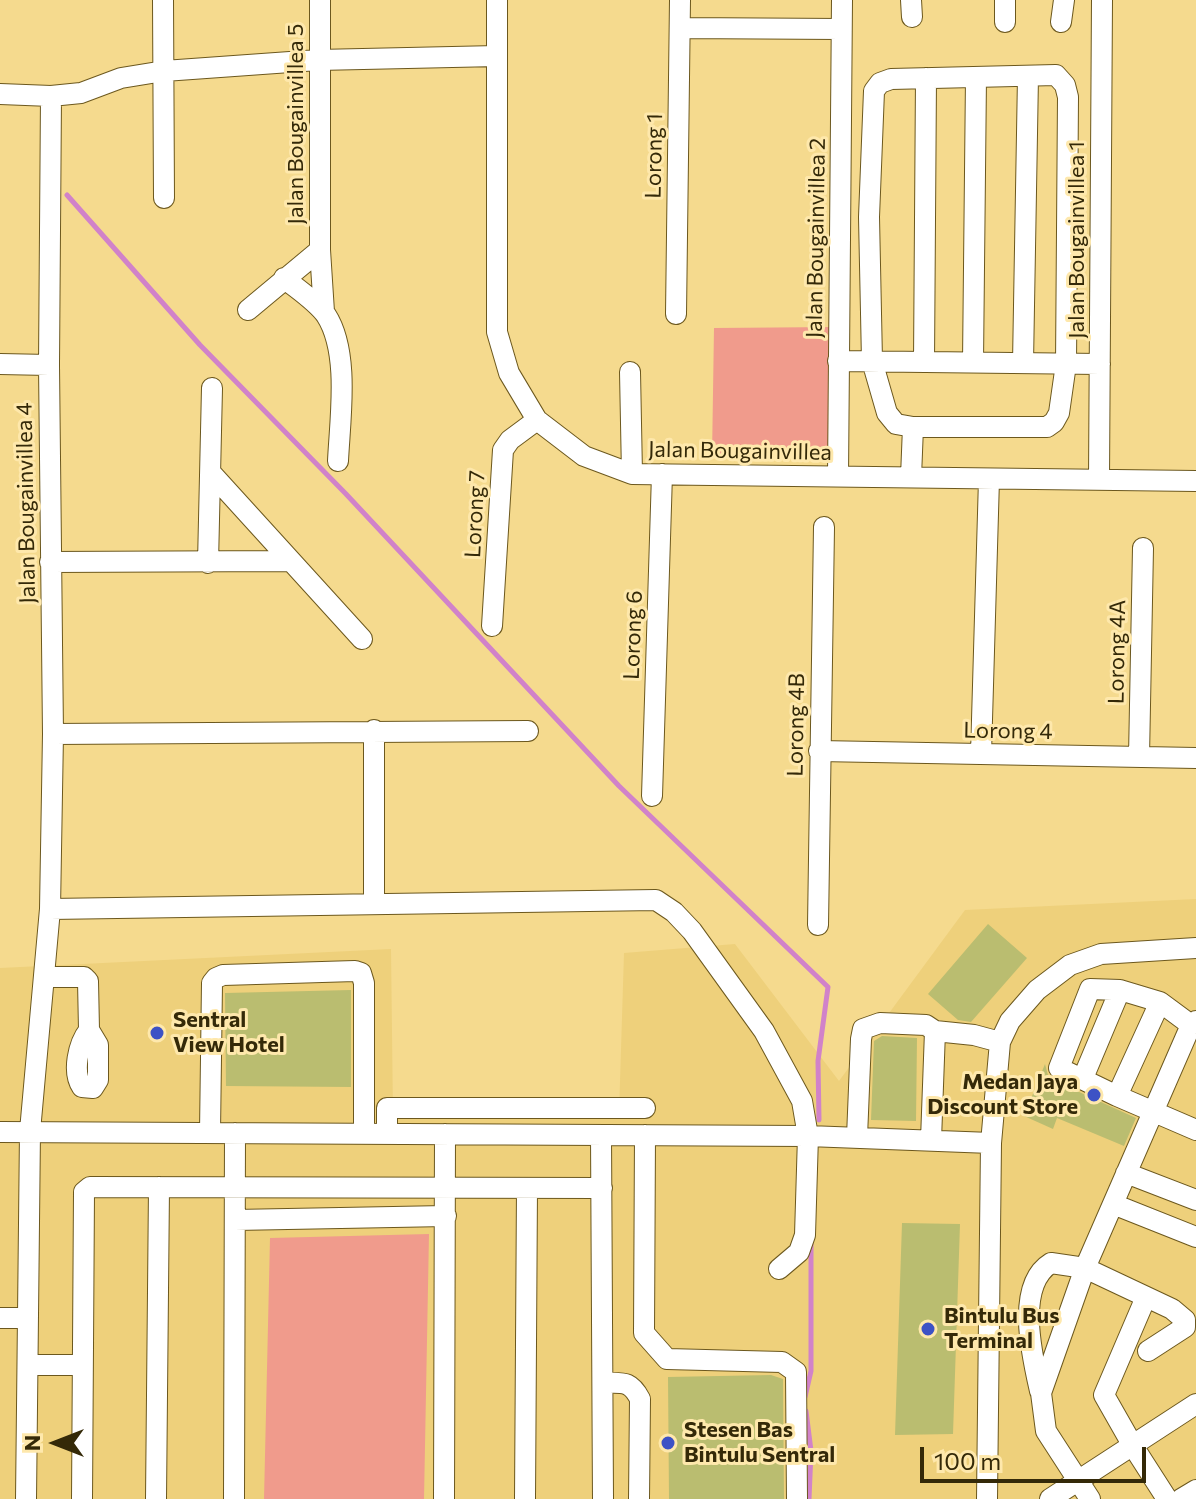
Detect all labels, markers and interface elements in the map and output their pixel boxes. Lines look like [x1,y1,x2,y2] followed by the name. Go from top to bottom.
[283,24,309,224] street label: Jalan Bougainvillea 5
[640,113,668,199] street label: Lorong 1
[801,138,831,338] street label: Jalan Bougainvillea 2
[1064,141,1090,339] street label: Jalan Bougainvillea 1
[11,402,41,604] street label: Jalan Bougainvillea 4
[648,436,832,466] street label: Jalan Bougainvillea
[460,470,490,558] street label: Lorong 7
[618,590,648,680] street label: Lorong 6
[1103,600,1131,704] street label: Lorong 4A
[782,673,810,777] street label: Lorong 4B
[963,717,1053,745] street label: Lorong 4
[173,1007,285,1058] place label: Sentral View Hotel
[148,1024,166,1042] marker: Sentral View Hotel
[927,1069,1078,1120] place label: Medan Jaya Discount Store
[1085,1086,1103,1104] marker: Medan Jaya Discount Store
[944,1303,1059,1354] place label: Bintulu Bus Terminal
[919,1320,937,1338] marker: Bintulu Bus Terminal
[16,1403,96,1483] north arrow
[684,1417,835,1468] place label: Stesen Bas Bintulu Sentral
[924,1431,1150,1481] scale bar
[659,1434,677,1452] marker: Stesen Bas Bintulu Sentral
[18,1435,45,1451] text: N
[934,1446,1001,1475] text: 100 m

